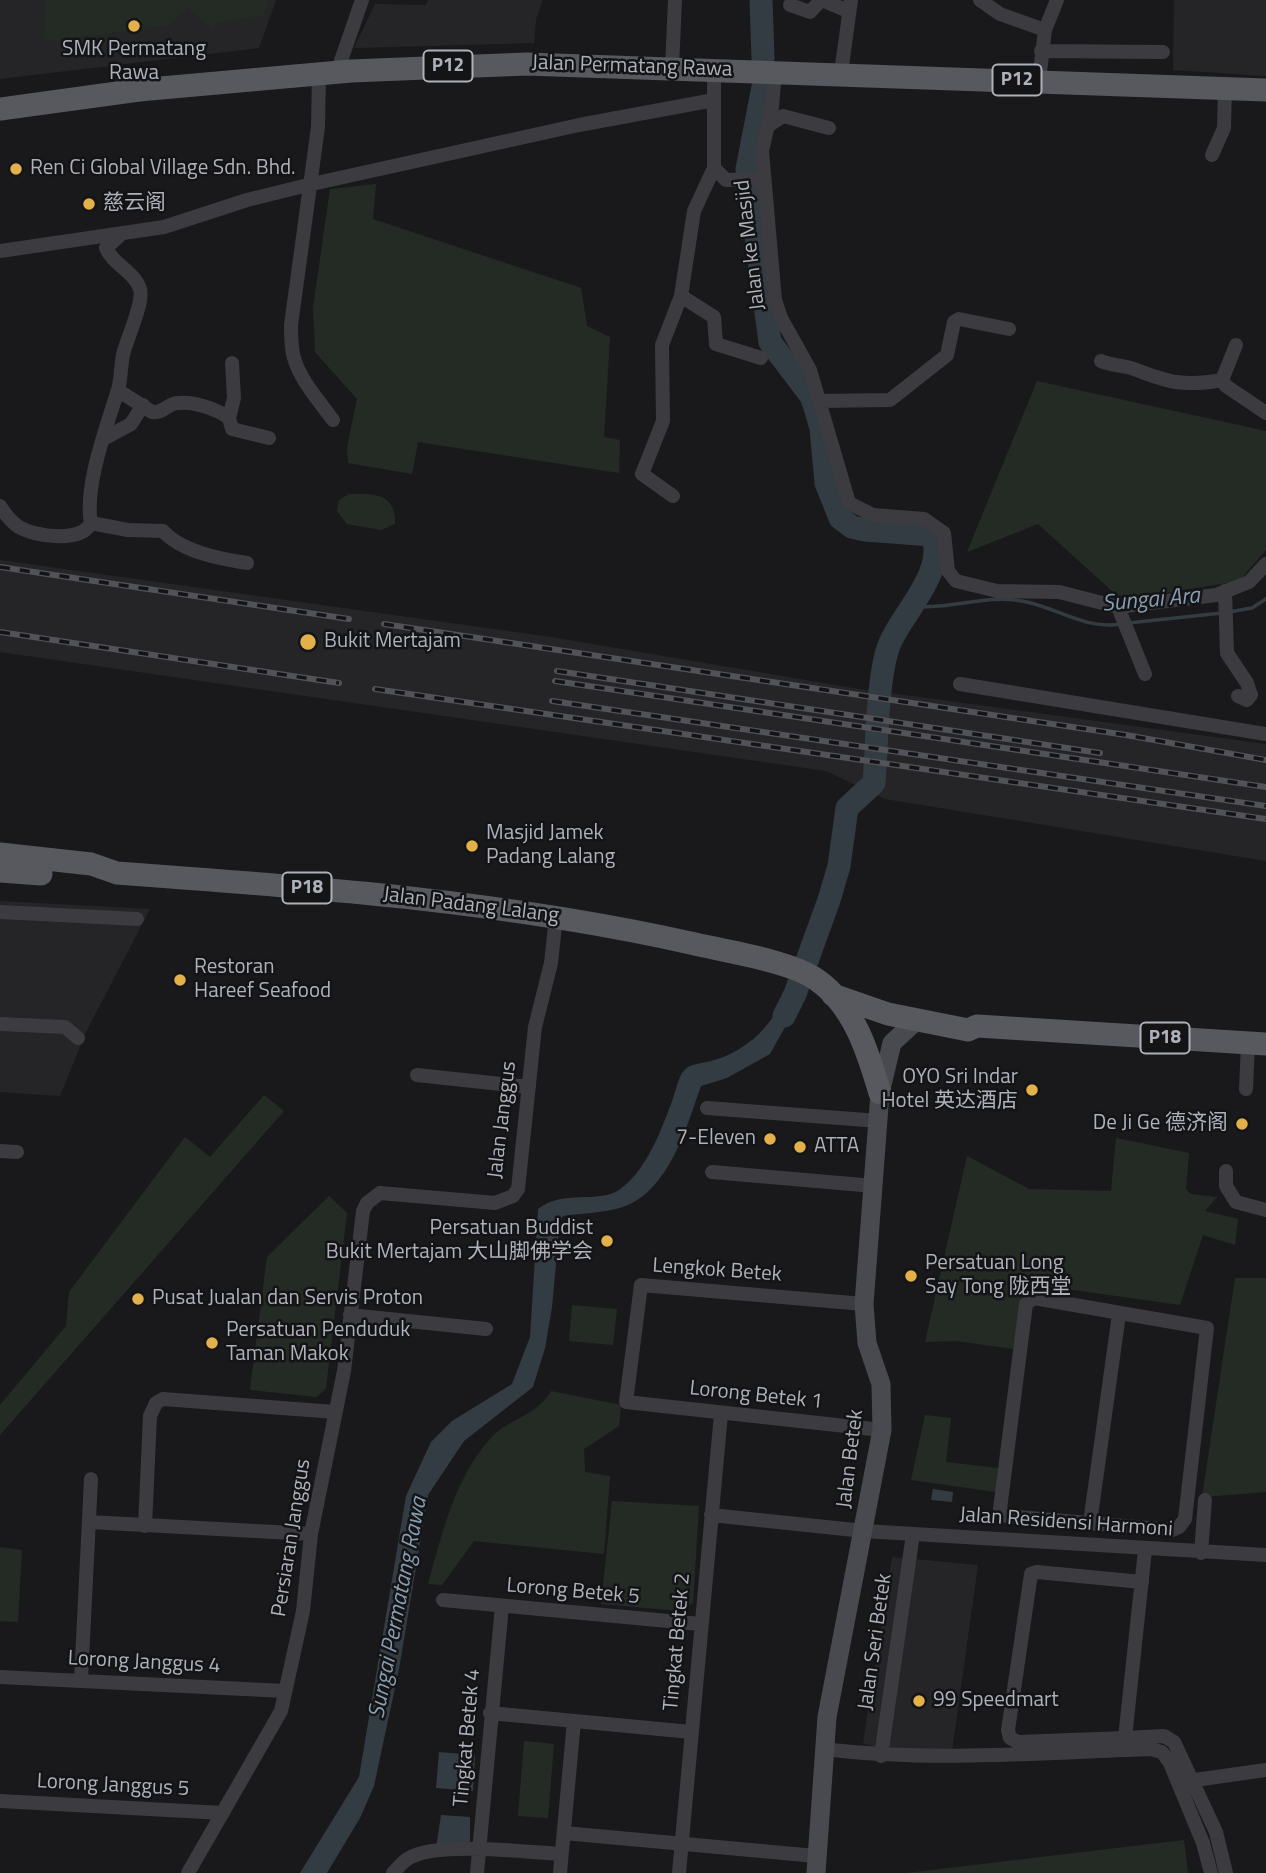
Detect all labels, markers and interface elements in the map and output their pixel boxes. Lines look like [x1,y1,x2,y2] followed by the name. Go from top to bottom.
[126,18,142,34] marker: SMK Permatang Rawa
[62,37,206,87] place label: SMK Permatang Rawa
[424,50,472,82] road number: P12
[531,51,733,83] street label: Jalan Permatang Rawa
[992,64,1042,96] road number: P12
[30,156,296,182] place label: Ren Ci Global Village Sdn. Bhd.
[8,161,24,177] marker: Ren Ci Global Village Sdn. Bhd.
[731,178,771,312] street label: Jalan ke Masjid
[103,191,166,217] place label: 慈云阁
[81,196,97,212] marker: 慈云阁
[1101,583,1201,619] water label: Sungai Ara
[324,629,461,655] place label: Bukit Mertajam
[298,632,318,652] marker: Bukit Mertajam
[486,821,615,871] place label: Masjid Jamek Padang Lalang
[464,838,480,854] marker: Masjid Jamek Padang Lalang
[282,873,332,904] road number: P18
[382,883,560,929] street label: Jalan Padang Lalang
[194,955,331,1005] place label: Restoran Hareef Seafood
[172,972,188,988] marker: Restoran Hareef Seafood
[1140,1022,1190,1054] road number: P18
[483,1060,523,1180] street label: Jalan Janggus
[881,1065,1018,1115] place label: OYO Sri Indar Hotel 英达酒店
[1024,1082,1040,1098] marker: OYO Sri Indar Hotel 英达酒店
[1093,1111,1228,1137] place label: De Ji Ge 德济阁
[1234,1116,1250,1132] marker: De Ji Ge 德济阁
[676,1126,756,1152] place label: 7-Eleven
[762,1131,778,1147] marker: 7-Eleven
[814,1134,859,1160] place label: ATTA
[792,1139,808,1155] marker: ATTA
[326,1216,593,1266] place label: Persatuan Buddist Bukit Mertajam 大山脚佛学会
[599,1233,615,1249] marker: Persatuan Buddist Bukit Mertajam 大山脚佛学会
[925,1251,1071,1301] place label: Persatuan Long Say Tong 陇西堂
[651,1254,783,1288] street label: Lengkok Betek
[903,1268,919,1284] marker: Persatuan Long Say Tong 陇西堂
[152,1286,423,1312] place label: Pusat Jualan dan Servis Proton
[130,1291,146,1307] marker: Pusat Jualan dan Servis Proton
[226,1318,410,1368] place label: Persatuan Penduduk Taman Makok
[204,1335,220,1351] marker: Persatuan Penduduk Taman Makok
[688,1376,824,1416] street label: Lorong Betek 1
[832,1408,870,1510] street label: Jalan Betek
[267,1457,317,1619] street label: Persiaran Janggus
[364,1495,434,1721] water label: Sungai Permatang Rawa
[958,1503,1174,1543] street label: Jalan Residensi Harmoni
[659,1572,697,1712] street label: Tingkat Betek 2
[854,1572,898,1712] street label: Jalan Seri Betek
[505,1574,641,1610] street label: Lorong Betek 5
[67,1646,221,1680] street label: Lorong Janggus 4
[449,1668,487,1808] street label: Tingkat Betek 4
[933,1688,1059,1714] place label: 99 Speedmart
[911,1693,927,1709] marker: 99 Speedmart
[36,1769,190,1803] street label: Lorong Janggus 5

